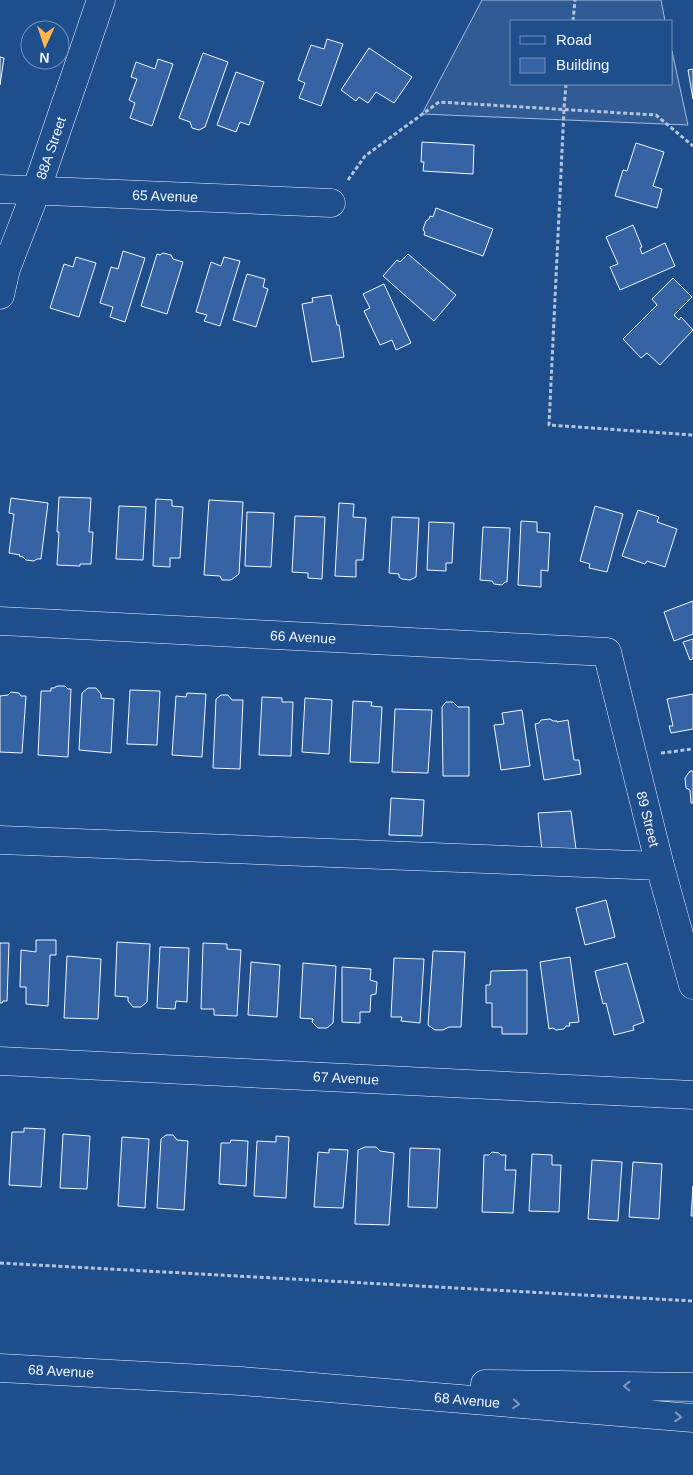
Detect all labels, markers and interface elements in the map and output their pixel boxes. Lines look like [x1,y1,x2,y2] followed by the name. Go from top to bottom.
[20,20,70,70] north arrow
[510,20,673,85] legend
[556,31,592,48] text: Road
[39,50,50,66] text: N
[556,56,609,73] text: Building
[33,114,69,182] street label: 88A Street
[132,187,198,205] street label: 65 Avenue
[270,627,337,647] street label: 66 Avenue
[633,789,663,849] street label: 89 Street
[313,1068,380,1088] street label: 67 Avenue
[28,1361,95,1381] street label: 68 Avenue
[623,1381,630,1391] one-way arrow
[433,1389,501,1411] street label: 68 Avenue
[513,1398,521,1409] one-way arrow
[675,1411,683,1422] one-way arrow

